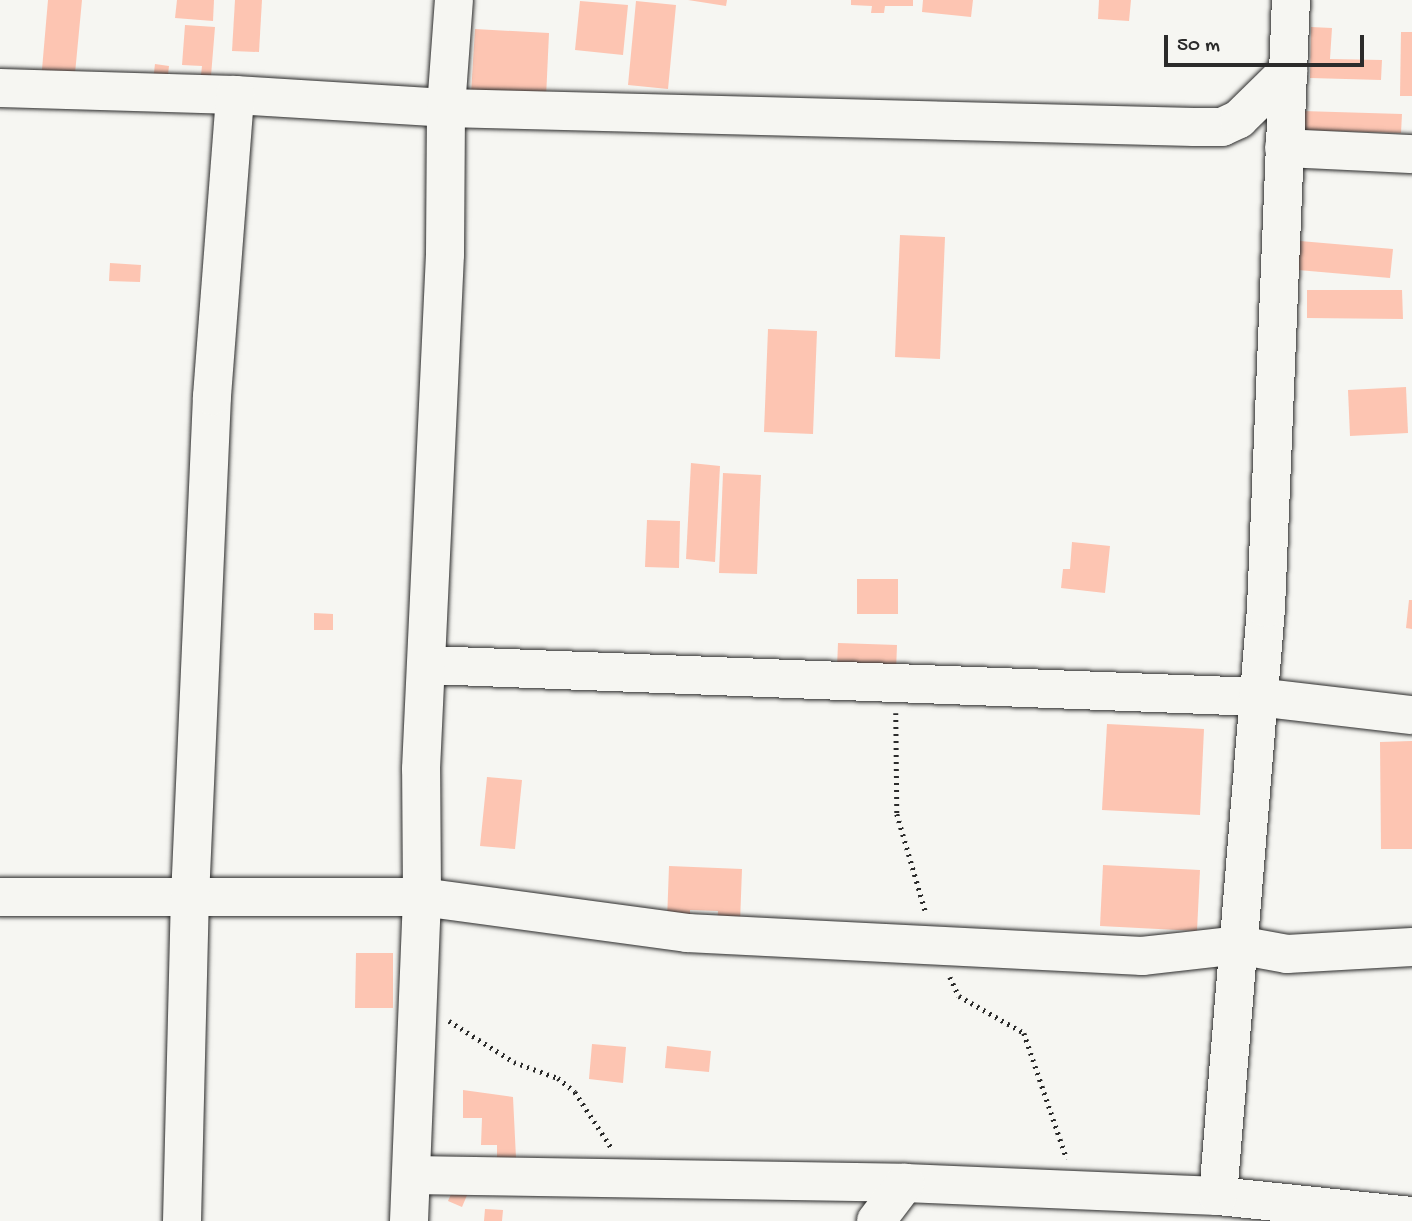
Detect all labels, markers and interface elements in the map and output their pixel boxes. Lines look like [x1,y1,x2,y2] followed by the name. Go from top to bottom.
[1167,21,1366,65] scale bar
[1177,34,1220,59] text: 50 m

